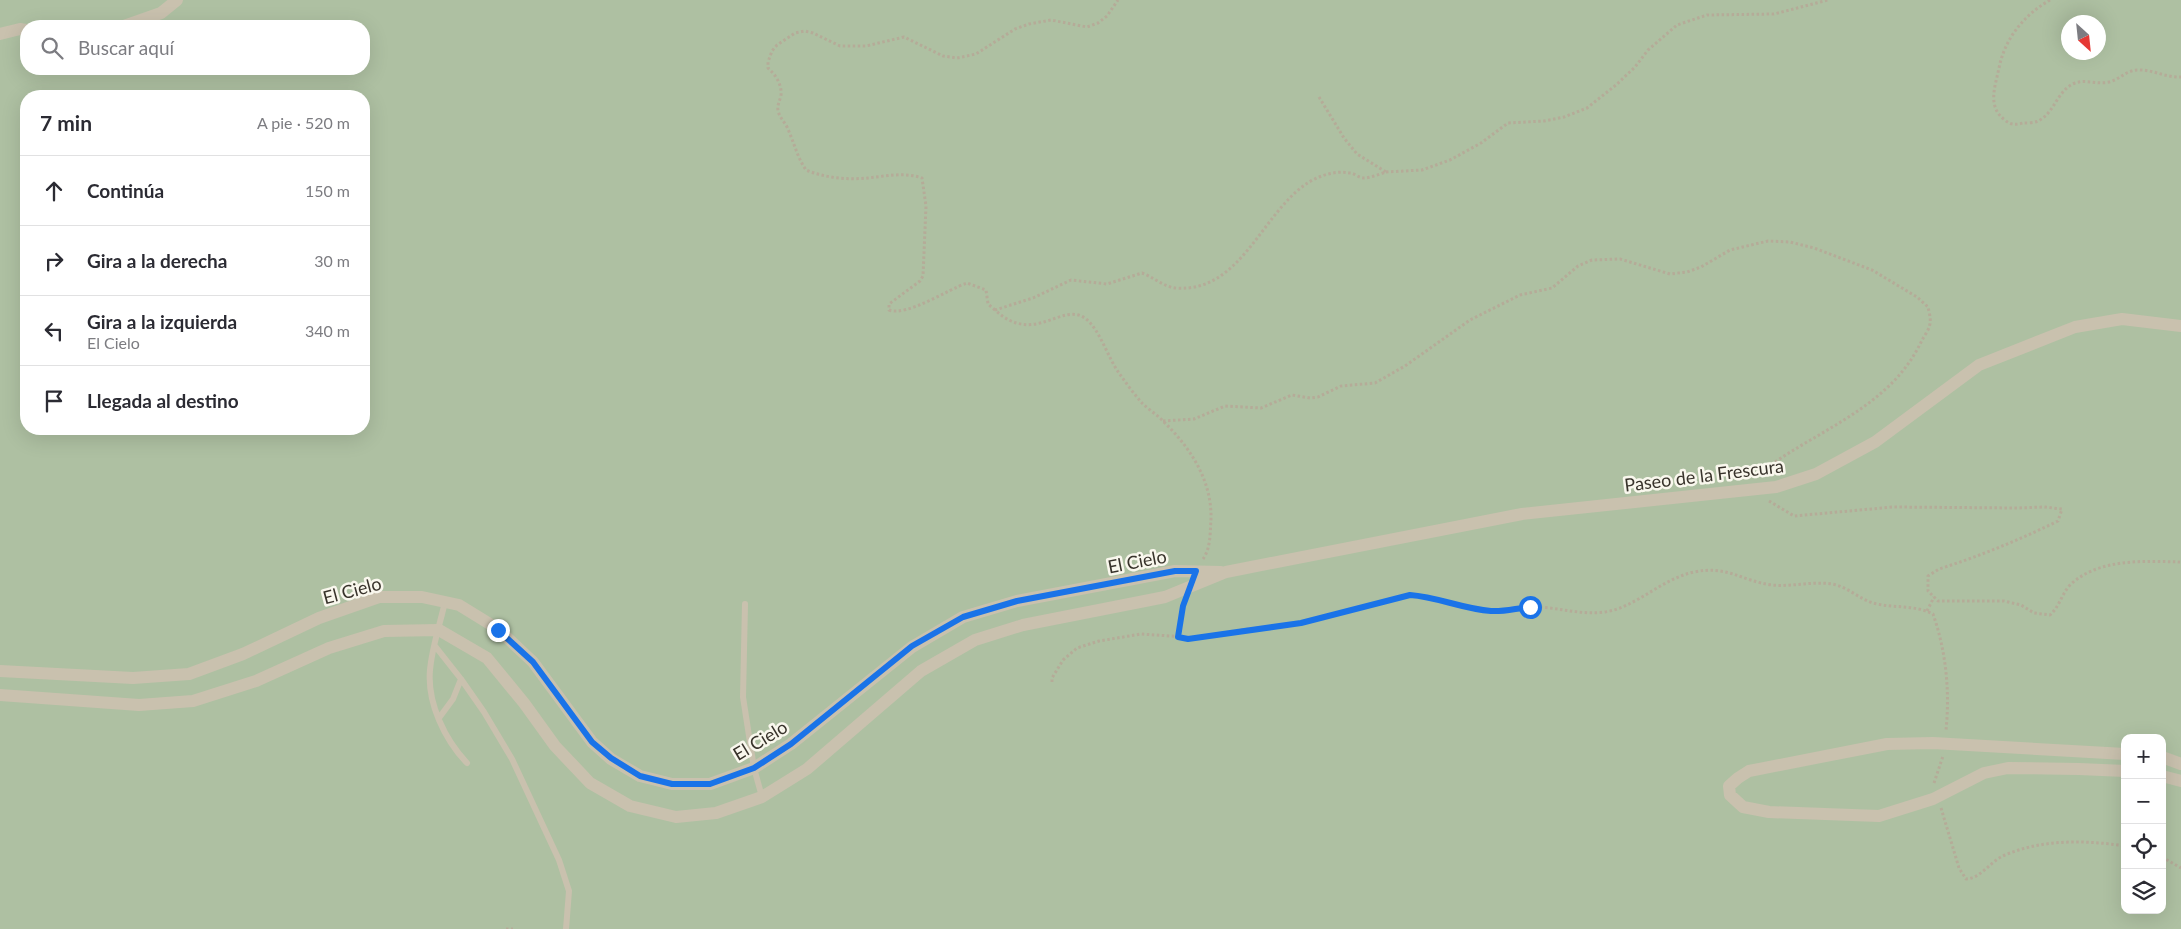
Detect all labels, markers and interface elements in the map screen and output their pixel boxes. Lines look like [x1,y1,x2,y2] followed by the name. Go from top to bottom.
[2061,15,2106,60] north arrow
[20,20,370,75] search box
[38,34,66,62] icon: search
[78,36,174,59] text: Buscar aquí
[40,110,92,135] text: 7 min
[257,113,350,132] text: A pie · 520 m
[40,177,68,205] icon: ahead
[87,179,164,202] text: Continúa
[305,181,350,200] text: 150 m
[40,247,68,275] icon: right
[87,249,227,272] text: Gira a la derecha
[314,251,350,270] text: 30 m
[87,310,237,333] text: Gira a la izquierda
[40,317,68,345] icon: left
[305,321,350,340] text: 340 m
[87,333,140,352] text: El Cielo
[40,387,68,415] icon: arrive
[87,389,239,412] text: Llegada al destino
[1623,454,1785,496] street label: Paseo de la Frescura
[1106,545,1168,577] street label: El Cielo
[320,572,384,608] street label: El Cielo
[1519,596,1542,619] route start
[487,619,510,642] route end
[729,715,791,765] street label: El Cielo
[2121,734,2166,914] map controls
[2121,734,2166,779] button: +
[2121,779,2166,824] button: −
[2121,824,2166,869] button: locate
[2121,869,2166,914] button: layers

